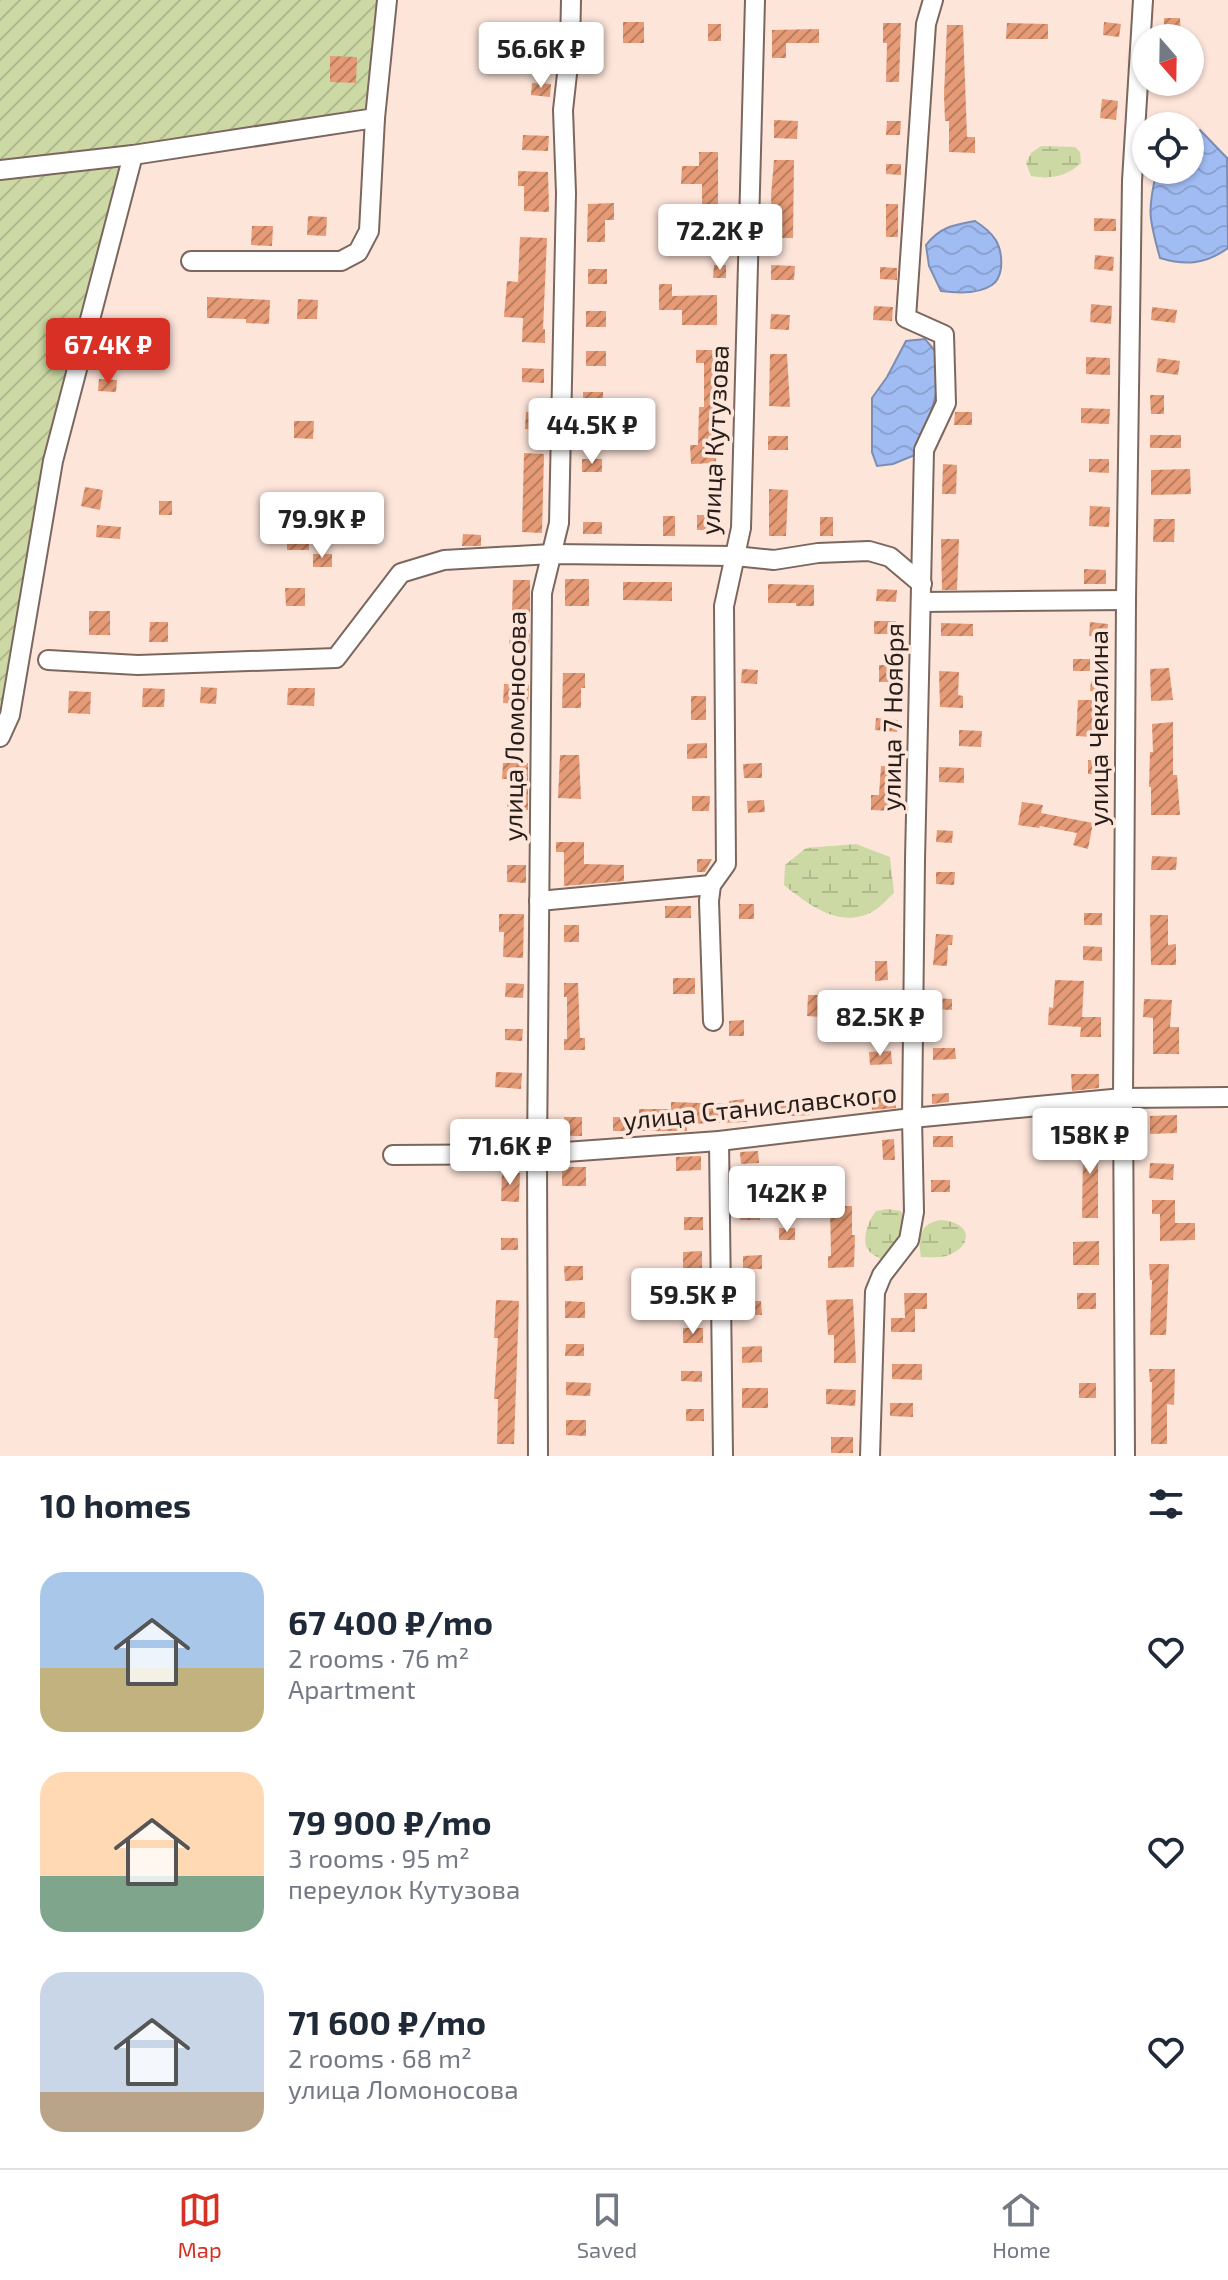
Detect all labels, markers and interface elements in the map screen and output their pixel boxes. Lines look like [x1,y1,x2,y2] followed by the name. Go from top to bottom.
[467,22,615,90] pin: 56.6K ₽
[1132,24,1204,96] north arrow
[1132,24,1204,184] map controls
[497,32,585,63] text: 56.6K ₽
[1132,112,1204,184] button: locate
[646,204,794,272] pin: 72.2K ₽
[676,214,764,245] text: 72.2K ₽
[34,318,182,386] pin: 67.4K ₽
[64,328,152,359] text: 67.4K ₽
[693,344,735,536] street label: улица Кутузова
[518,398,666,466] pin: 44.5K ₽
[546,408,638,439] text: 44.5K ₽
[248,492,396,560] pin: 79.9K ₽
[278,502,366,533] text: 79.9K ₽
[496,610,532,842] street label: улица Ломоносова
[874,623,910,811] street label: улица 7 Ноября
[1082,630,1114,826] street label: улица Чекалина
[806,990,954,1058] pin: 82.5K ₽
[835,1000,925,1031] text: 82.5K ₽
[621,1076,898,1136] street label: улица Станиславского
[1025,1108,1155,1176] pin: 158K ₽
[1051,1118,1130,1149] text: 158K ₽
[436,1119,584,1187] pin: 71.6K ₽
[468,1129,552,1160] text: 71.6K ₽
[722,1166,852,1234] pin: 142K ₽
[747,1176,827,1207] text: 142K ₽
[619,1268,767,1336] pin: 59.5K ₽
[649,1278,737,1309] text: 59.5K ₽
[1144,1482,1188,1526] icon: filters
[40,1484,191,1525] text: 10 homes
[288,1601,493,1642] text: 67 400 ₽/mo
[104,1604,200,1700] icon: home
[1144,1630,1188,1674] icon: heart
[288,1642,469,1673] text: 2 rooms · 76 m²
[288,1673,416,1704] text: Apartment
[288,1801,491,1842] text: 79 900 ₽/mo
[104,1804,200,1900] icon: home
[1144,1830,1188,1874] icon: heart
[288,1842,470,1873] text: 3 rooms · 95 m²
[288,1873,520,1904] text: переулок Кутузова
[288,2001,486,2042] text: 71 600 ₽/mo
[104,2004,200,2100] icon: home
[1144,2030,1188,2074] icon: heart
[288,2042,472,2073] text: 2 rooms · 68 m²
[288,2073,519,2104] text: улица Ломоносова
[178,2188,222,2262] tab: Map
[577,2188,637,2262] tab: Saved
[992,2188,1050,2262] tab: Home

